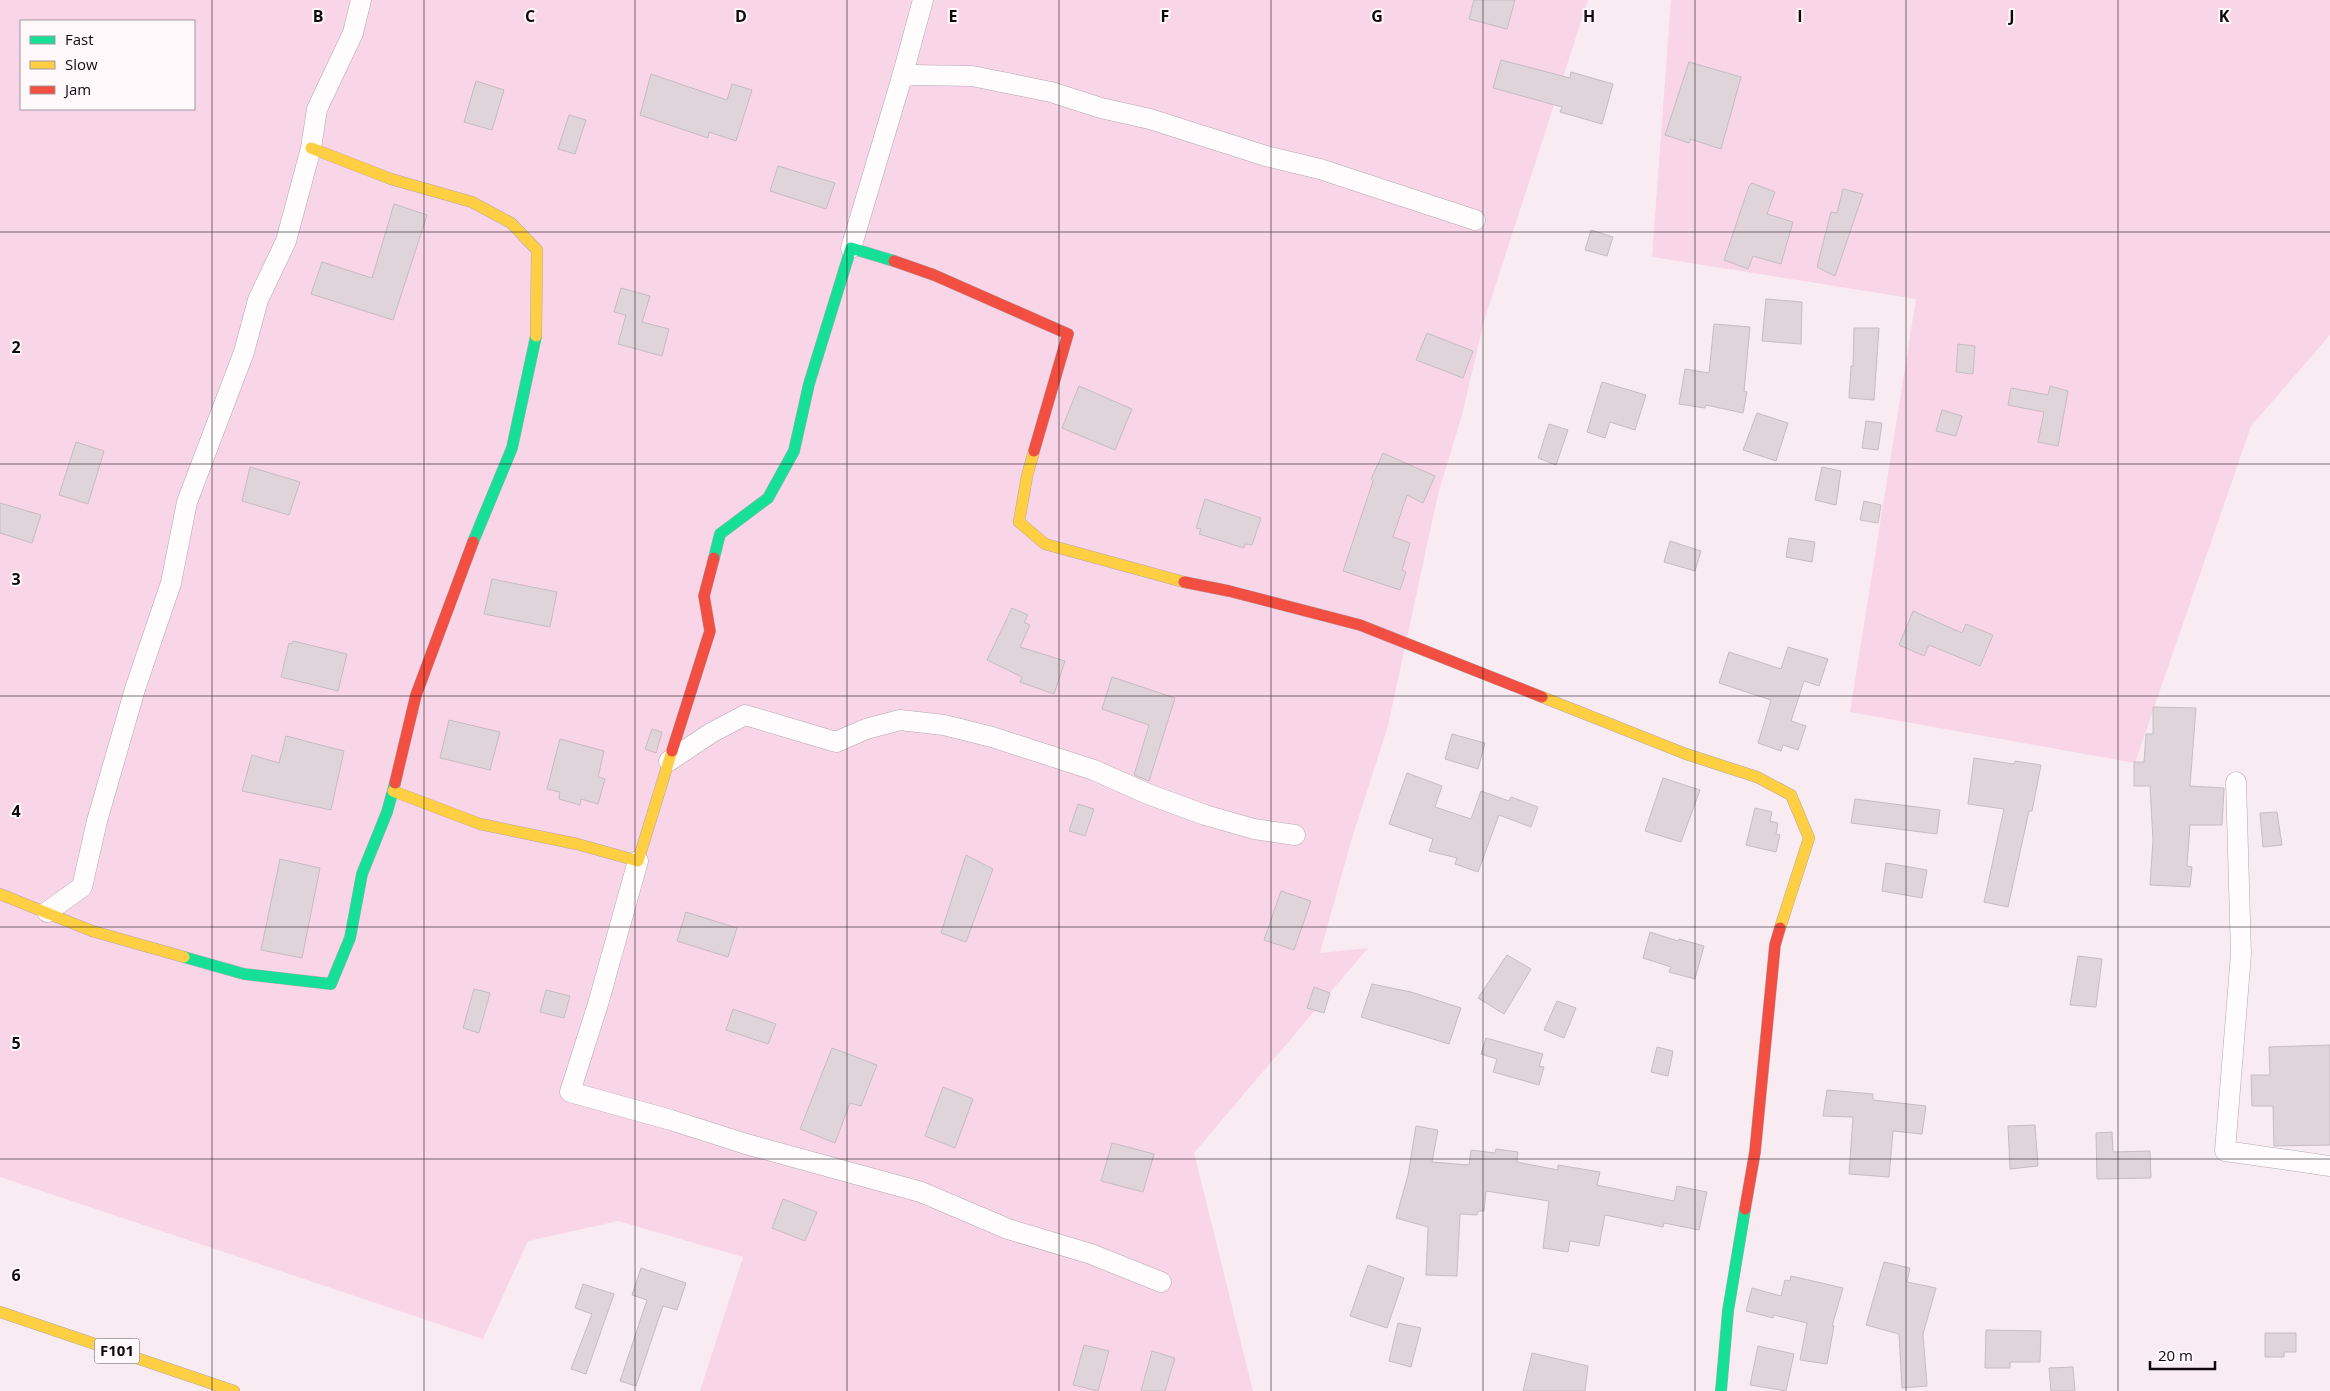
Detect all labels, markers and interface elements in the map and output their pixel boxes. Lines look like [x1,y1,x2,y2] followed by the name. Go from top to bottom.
[313,5,323,27] text: B
[525,5,535,27] text: C
[735,5,747,27] text: D
[949,5,958,27] text: E
[1161,5,1169,27] text: F
[1371,5,1383,27] text: G
[1583,5,1595,27] text: H
[1797,5,1803,27] text: I
[2007,5,2015,27] text: J
[2219,5,2230,27] text: K
[20,20,195,110] legend
[65,29,94,49] text: Fast
[65,54,98,74] text: Slow
[63,79,91,99] text: Jam
[11,336,21,358] text: 2
[11,568,21,590] text: 3
[11,800,21,822] text: 4
[11,1032,21,1054] text: 5
[11,1264,21,1286] text: 6
[94,1338,140,1364] road number: F101
[2150,1338,2215,1370] scale bar
[2158,1345,2193,1365] text: 20 m

